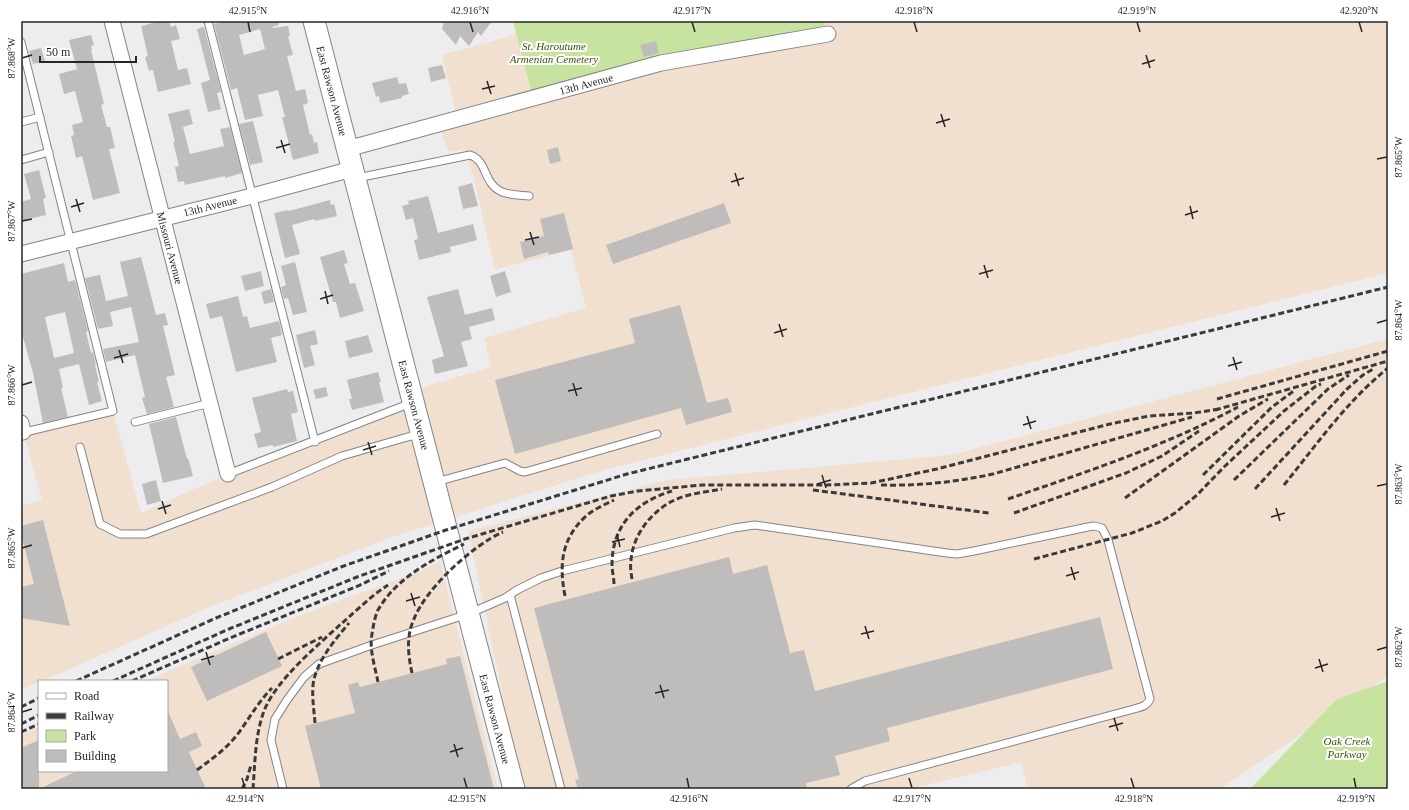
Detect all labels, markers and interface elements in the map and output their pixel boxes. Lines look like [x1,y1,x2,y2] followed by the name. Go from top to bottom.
[229,5,267,16] text: 42.915°N
[451,5,489,16] text: 42.916°N
[673,5,711,16] text: 42.917°N
[895,5,933,16] text: 42.918°N
[1118,5,1156,16] text: 42.919°N
[1340,5,1378,16] text: 42.920°N
[6,37,17,78] text: 87.868°W
[40,38,136,64] scale bar
[509,40,598,65] park label: St. Haroutume Armenian Cemetery
[46,45,71,59] text: 50 m
[314,45,350,137] street label: East Rawson Avenue
[558,71,614,97] street label: 13th Avenue
[1393,136,1404,177] text: 87.865°W
[182,193,238,218] street label: 13th Avenue
[6,200,17,241] text: 87.867°W
[155,210,185,286] street label: Missouri Avenue
[1393,299,1404,340] text: 87.864°W
[396,359,432,451] street label: East Rawson Avenue
[6,364,17,405] text: 87.866°W
[1393,463,1404,504] text: 87.863°W
[6,527,17,568] text: 87.865°W
[1393,626,1404,667] text: 87.862°W
[477,673,513,765] street label: East Rawson Avenue
[38,680,168,772] legend
[74,689,99,703] text: Road
[6,691,17,732] text: 87.864°W
[74,709,114,723] text: Railway
[74,729,96,743] text: Park
[1324,735,1372,760] park label: Oak Creek Parkway
[74,749,116,763] text: Building
[226,793,264,804] text: 42.914°N
[448,793,486,804] text: 42.915°N
[670,793,708,804] text: 42.916°N
[893,793,931,804] text: 42.917°N
[1115,793,1153,804] text: 42.918°N
[1337,793,1375,804] text: 42.919°N

